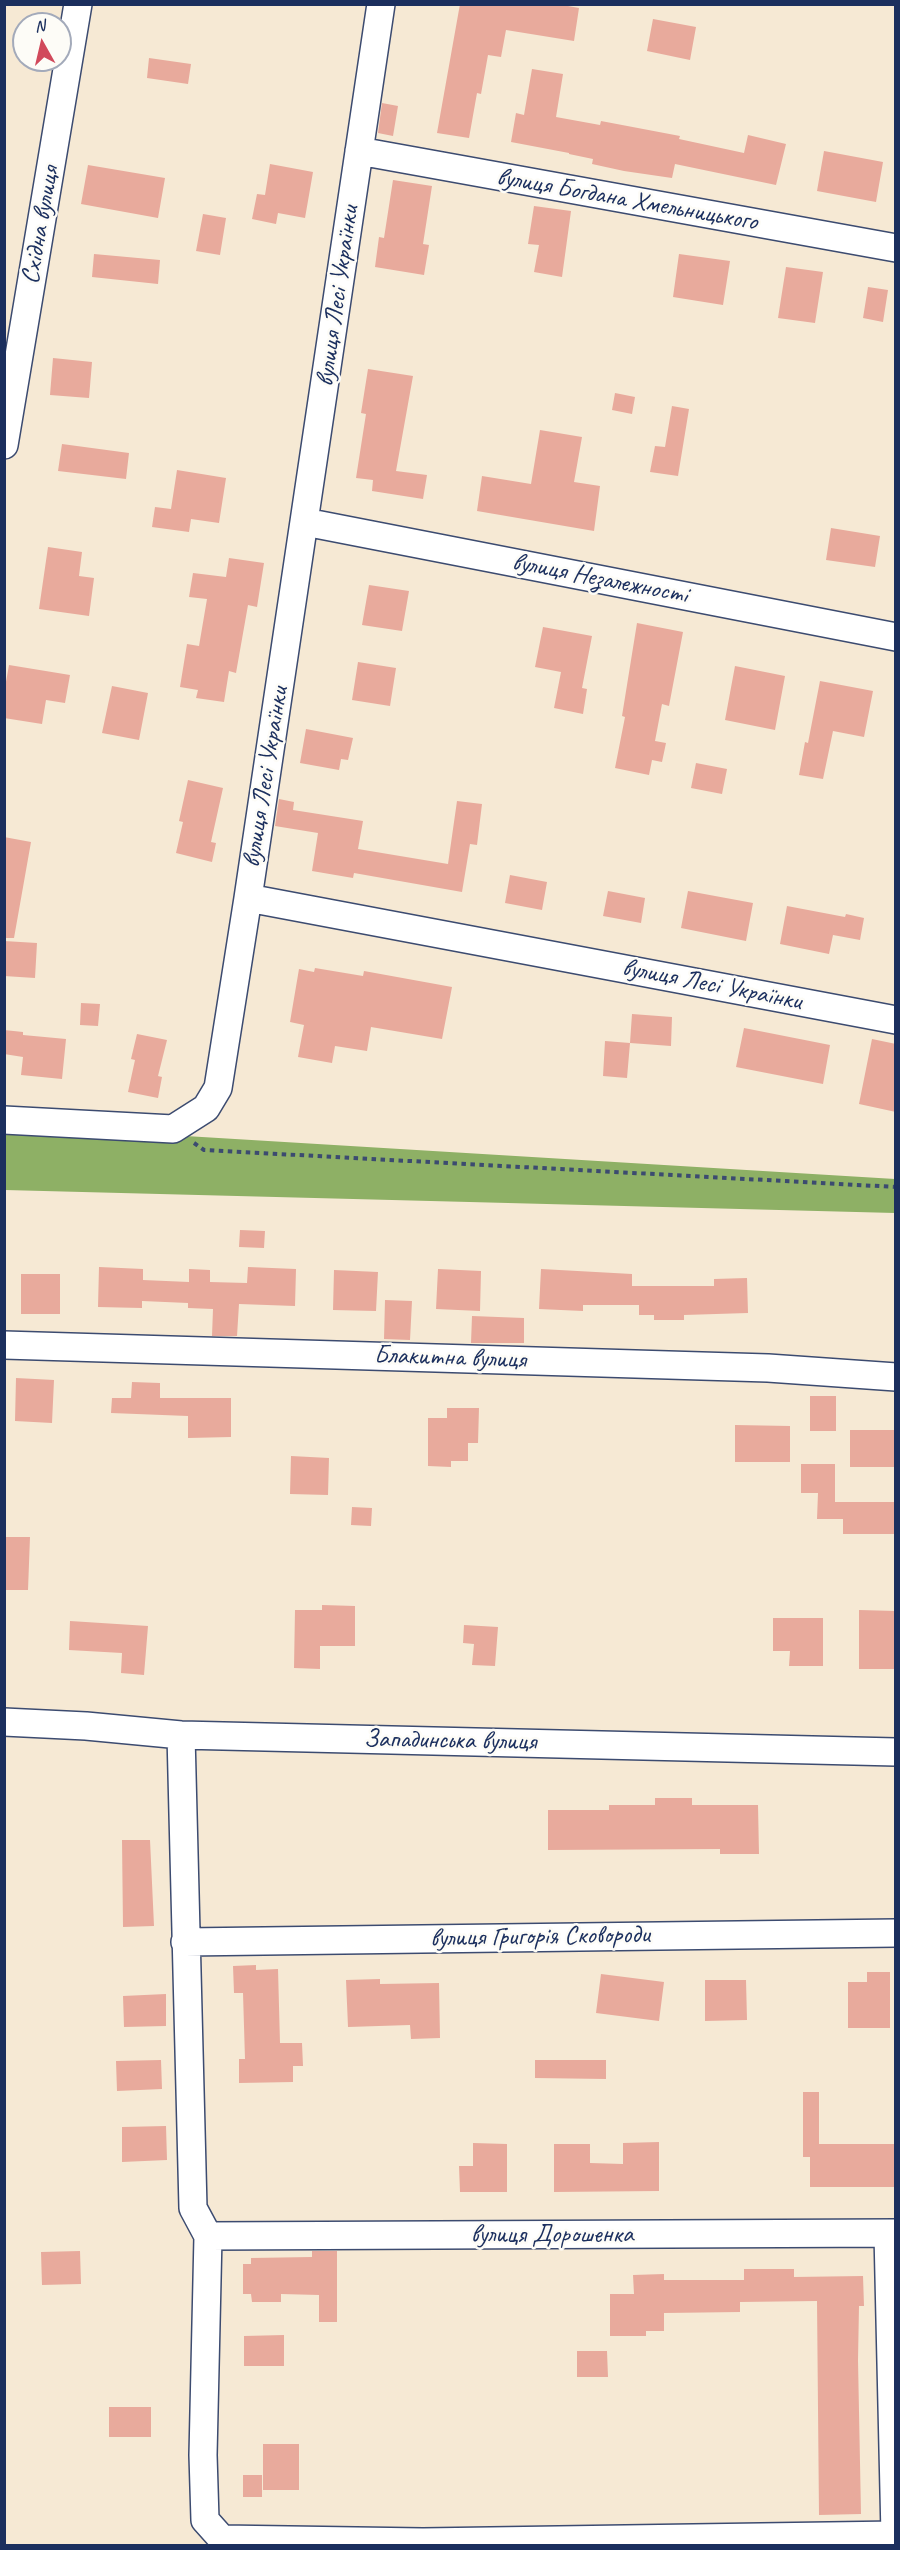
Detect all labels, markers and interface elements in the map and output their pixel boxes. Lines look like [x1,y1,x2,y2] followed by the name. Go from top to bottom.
[12,12,72,72] north arrow
[33,16,46,37] text: N
[494,162,760,238] street label: вулиця Богдана Хмельницького
[15,163,67,287] street label: Східна вулиця
[310,204,366,388] street label: вулиця Лесі Українки
[509,547,691,611] street label: вулиця Незалежності
[236,685,296,869] street label: вулиця Лесі Українки
[620,952,804,1018] street label: вулиця Лесі Українки
[373,1340,527,1376] street label: Блакитна вулиця
[363,1724,537,1758] street label: Западинська вулиця
[430,1919,650,1955] street label: вулиця Григорія Сковороди
[471,2219,633,2251] street label: вулиця Дорошенка

